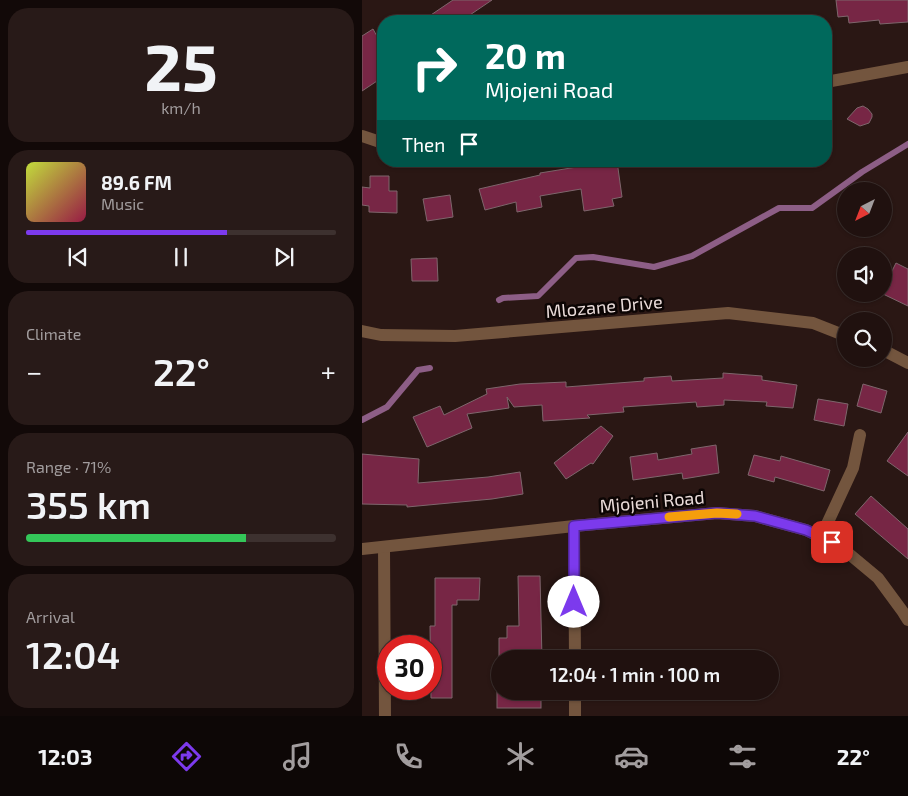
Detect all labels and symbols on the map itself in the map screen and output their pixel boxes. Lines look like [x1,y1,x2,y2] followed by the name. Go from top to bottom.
[837,182,892,238] north arrow
[545,290,663,322] street label: Mlozane Drive
[599,485,705,517] street label: Mjojeni Road
[811,521,853,563] pin
[547,575,599,627] position arrow
[377,635,442,700] speed limit sign: 30

